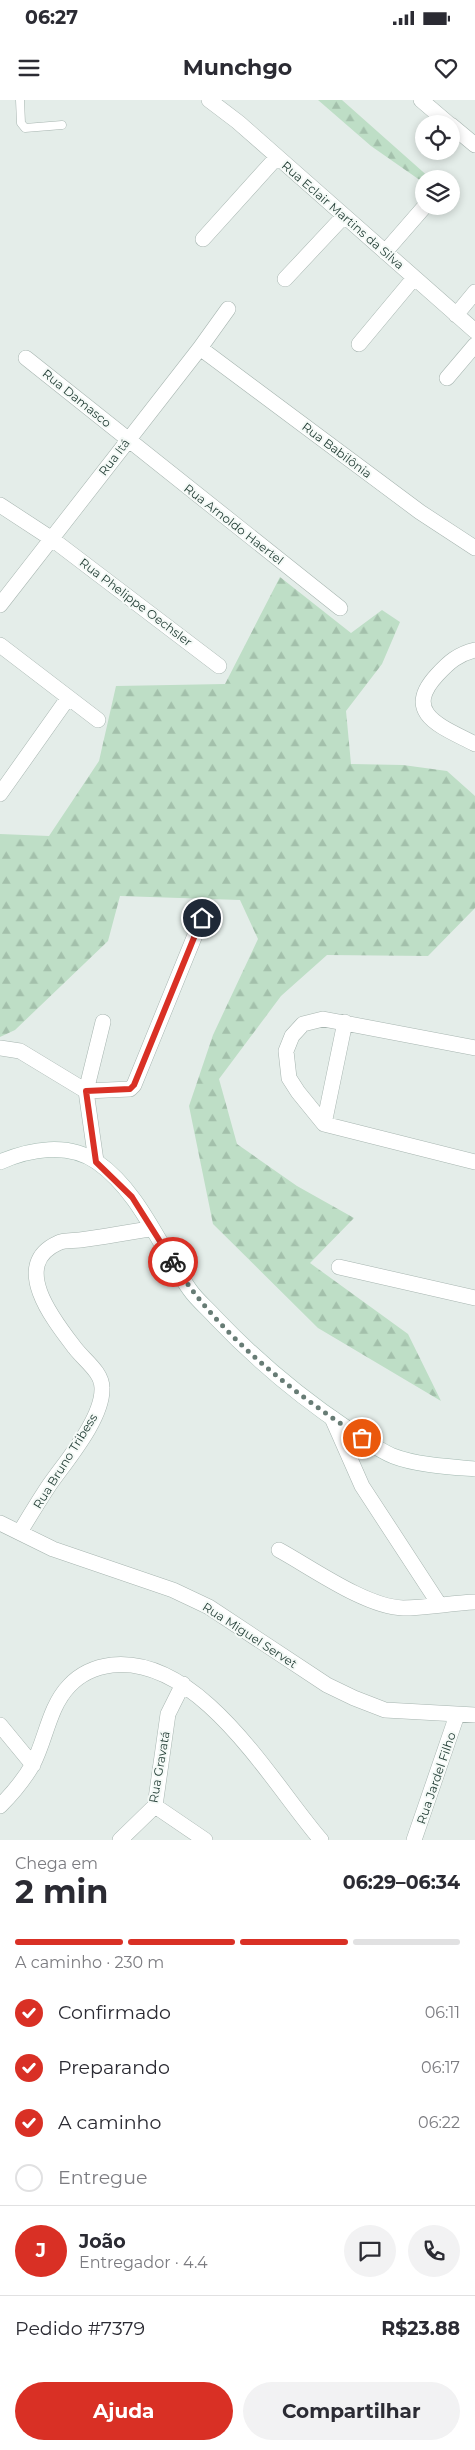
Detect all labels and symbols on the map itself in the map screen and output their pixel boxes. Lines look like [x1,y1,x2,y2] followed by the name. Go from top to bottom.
[279,158,407,272] street label: Rua Eclair Martins da Silva
[40,366,114,430] street label: Rua Damasco
[299,419,375,481] street label: Rua Babilônia
[95,436,133,478] street label: Rua Itá
[181,480,287,568] street label: Rua Arnoldo Haertel
[77,555,195,649] street label: Rua Phelippe Oechsler
[181,897,223,939] pin
[148,1237,198,1287] courier
[30,1411,100,1511] street label: Rua Bruno Tribess
[341,1417,383,1459] pin
[200,1599,300,1671] street label: Rua Miguel Servet
[145,1730,173,1804] street label: Rua Gravatá
[413,1730,459,1826] street label: Rua Jardel Filho

